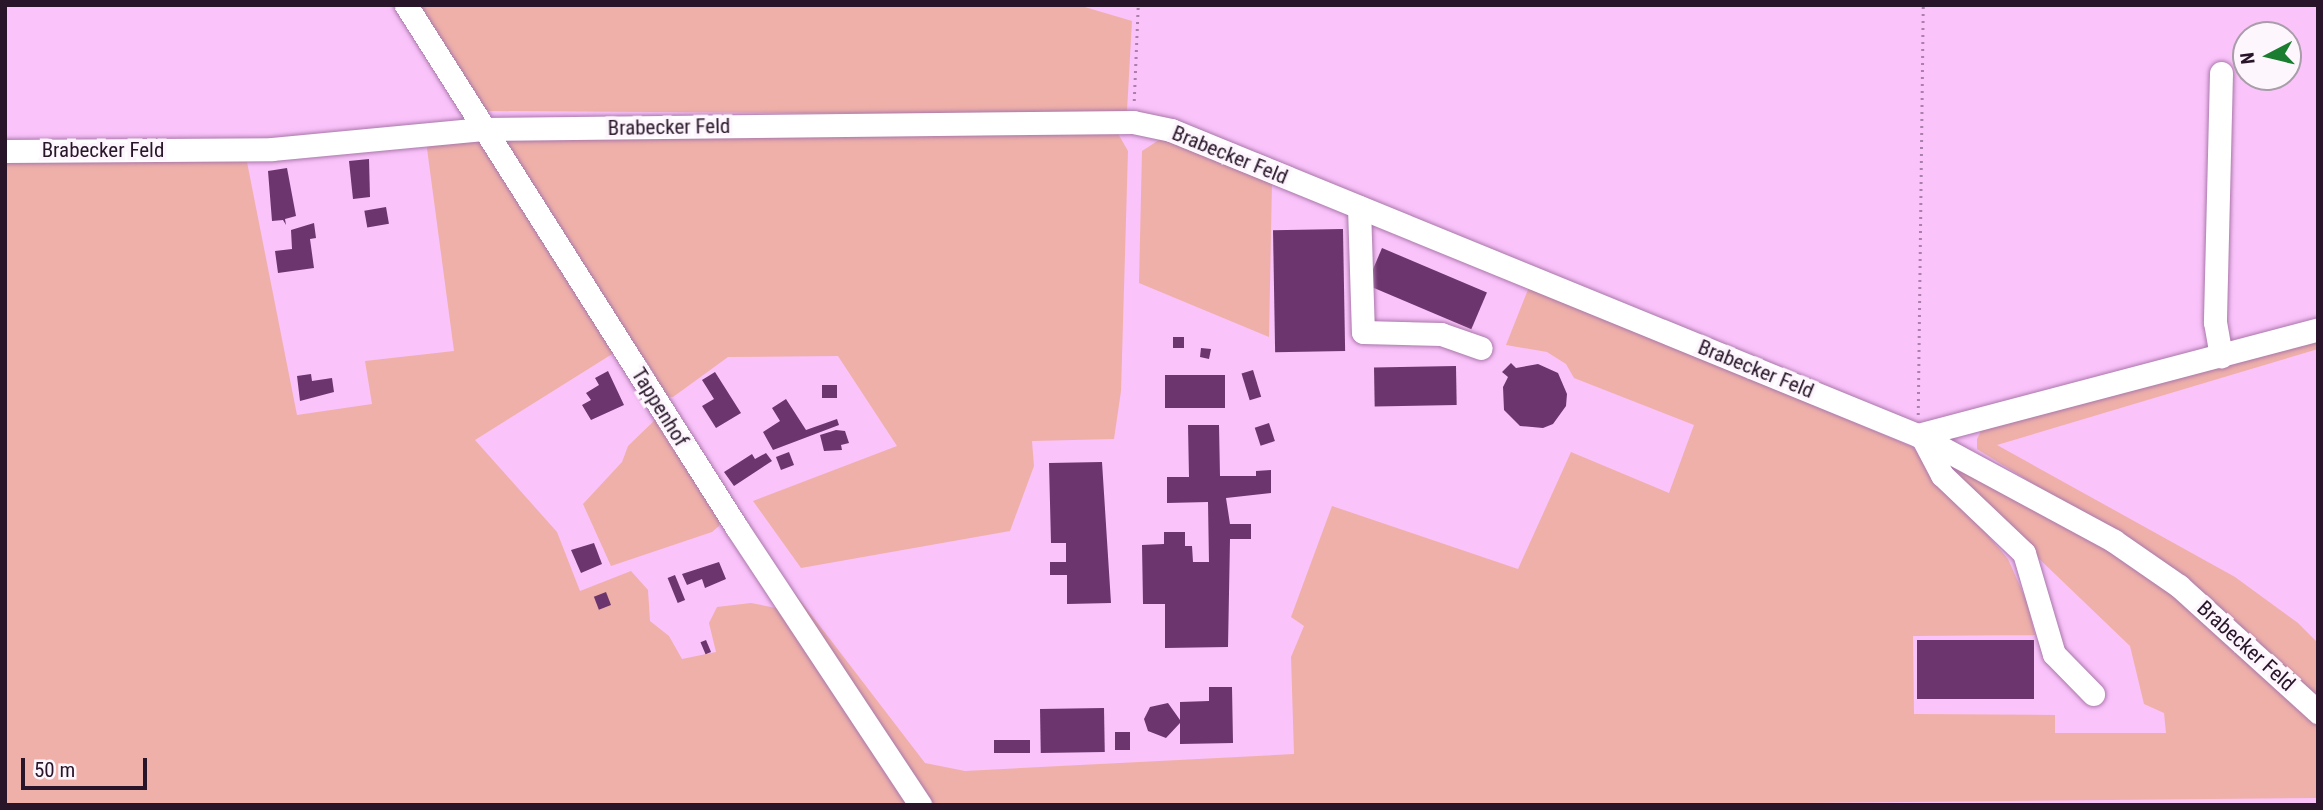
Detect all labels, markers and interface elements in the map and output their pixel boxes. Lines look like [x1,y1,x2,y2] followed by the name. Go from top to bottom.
[2232,21,2302,91] north arrow
[2236,51,2260,66] text: N
[607,113,731,141] street label: Brabecker Feld
[1168,120,1292,190] street label: Brabecker Feld
[42,137,164,163] street label: Brabecker Feld
[1694,334,1818,404] street label: Brabecker Feld
[626,363,694,451] street label: Tappenhof
[2192,596,2300,696] street label: Brabecker Feld
[24,744,150,788] scale bar
[34,758,75,782] text: 50 m

